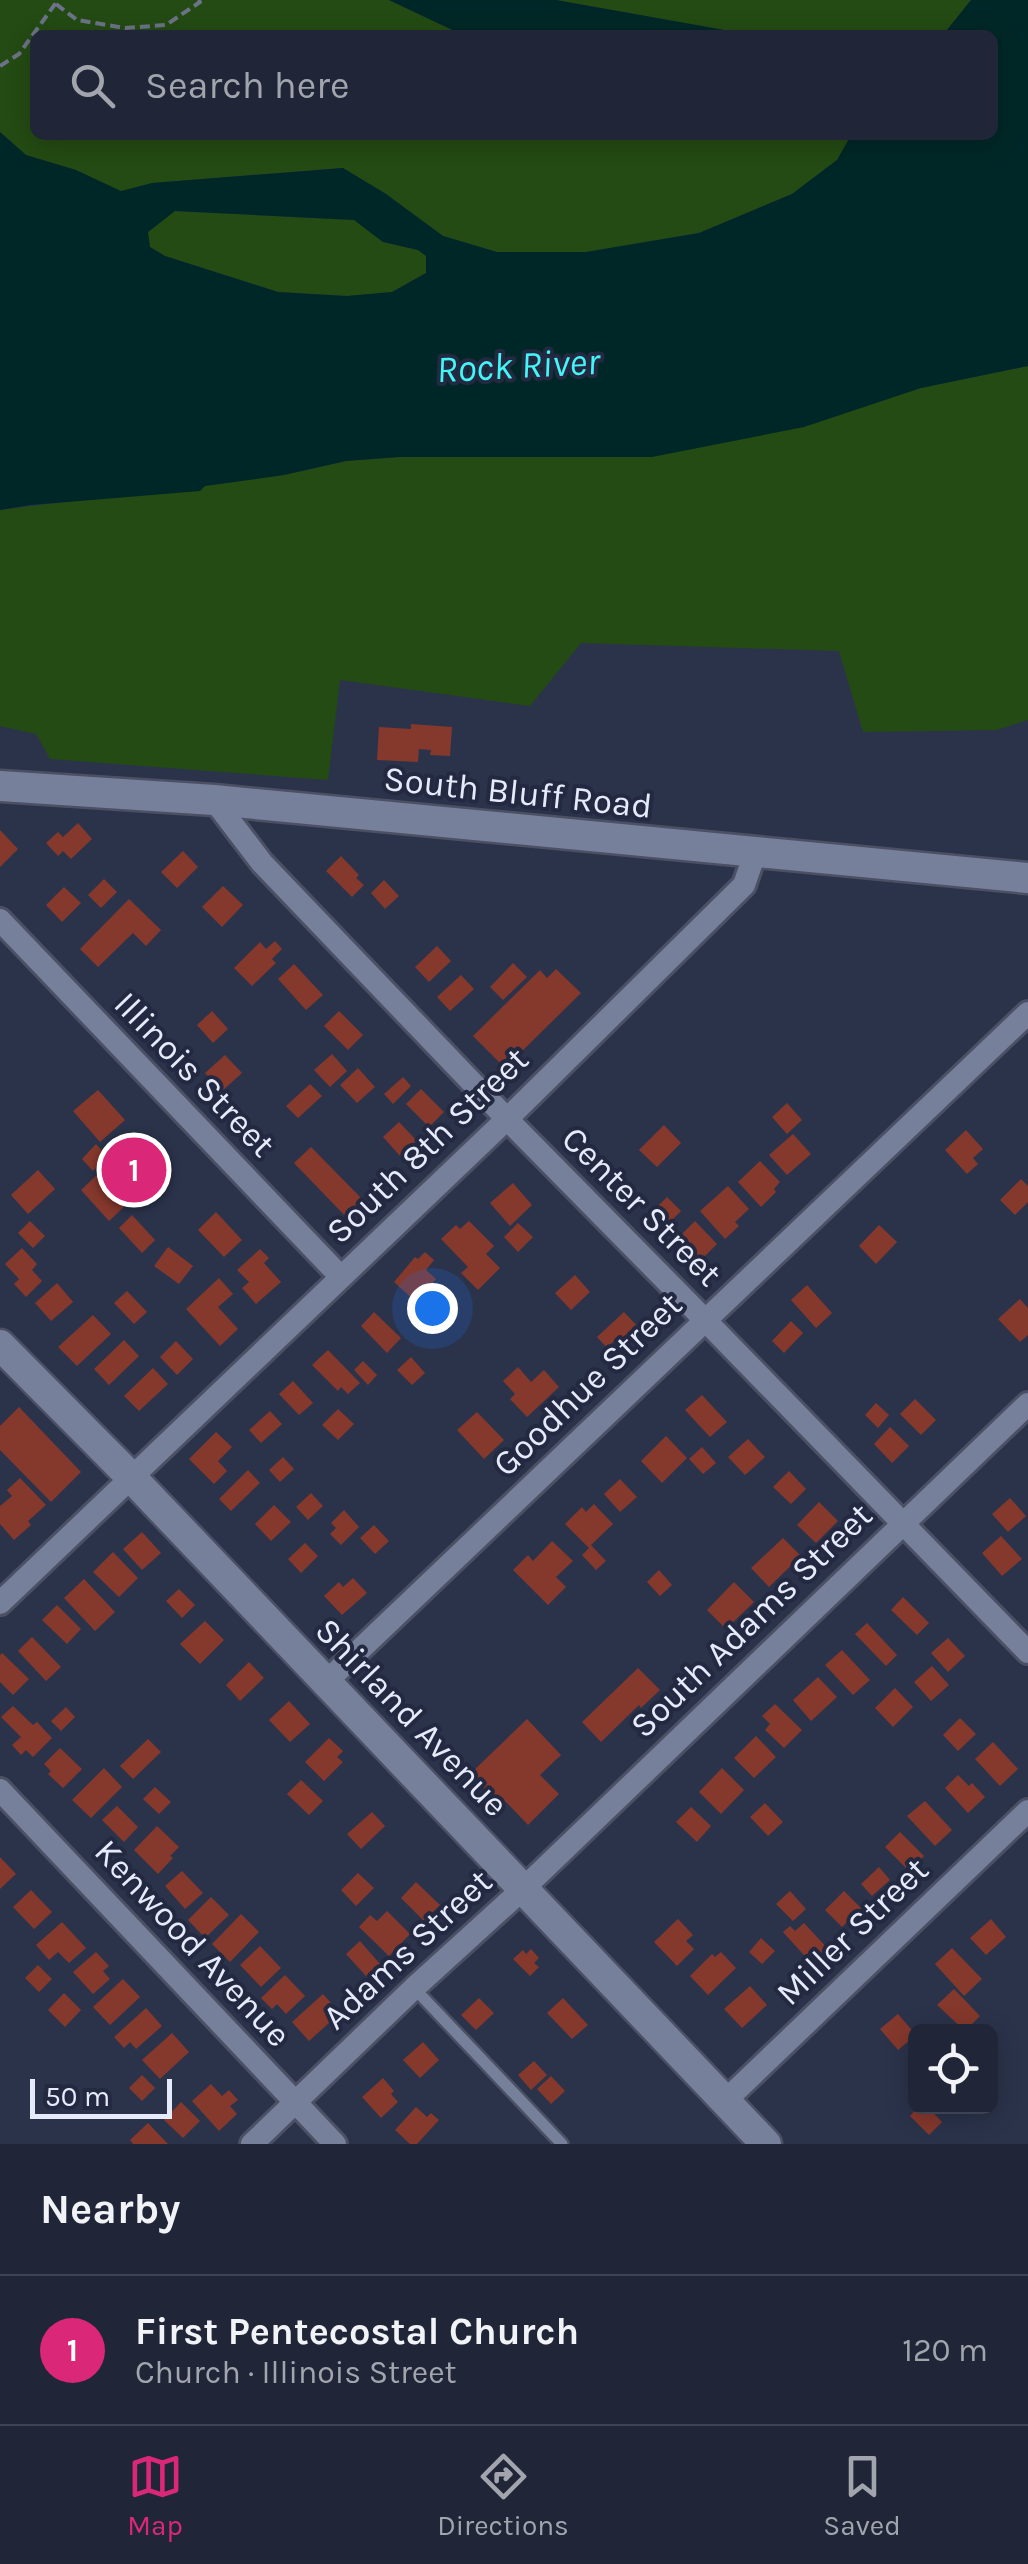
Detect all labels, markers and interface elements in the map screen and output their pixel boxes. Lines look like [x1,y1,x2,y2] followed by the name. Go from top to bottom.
[30,30,998,140] search box
[65,58,120,113] icon: search
[145,63,349,108] text: Search here
[435,339,603,392] water label: Rock River
[382,758,654,827] street label: South Bluff Road
[106,983,283,1165] street label: Illinois Street
[318,1039,537,1252] street label: South 8th Street
[553,1118,730,1295] street label: Center Street
[102,1132,166,1208] pin: 1
[407,1283,458,1334] your location
[485,1284,690,1485] street label: Goodhue Street
[622,1495,881,1746] street label: South Adams Street
[307,1610,517,1825] street label: Shirland Avenue
[86,1831,299,2055] street label: Kenwood Avenue
[768,1849,937,2014] street label: Miller Street
[315,1861,500,2038] street label: Adams Street
[908,2024,998,2114] map controls
[908,2024,998,2114] button: locate
[30,2074,172,2118] scale bar
[45,2080,110,2113] text: 50 m
[40,2184,180,2234] text: Nearby
[135,2309,579,2354] text: First Pentecostal Church
[67,2332,78,2369] text: 1
[902,2332,988,2369] text: 120 m
[135,2354,457,2391] text: Church · Illinois Street
[127,2449,183,2542] tab: Map
[437,2449,569,2542] tab: Directions
[823,2449,901,2542] tab: Saved

